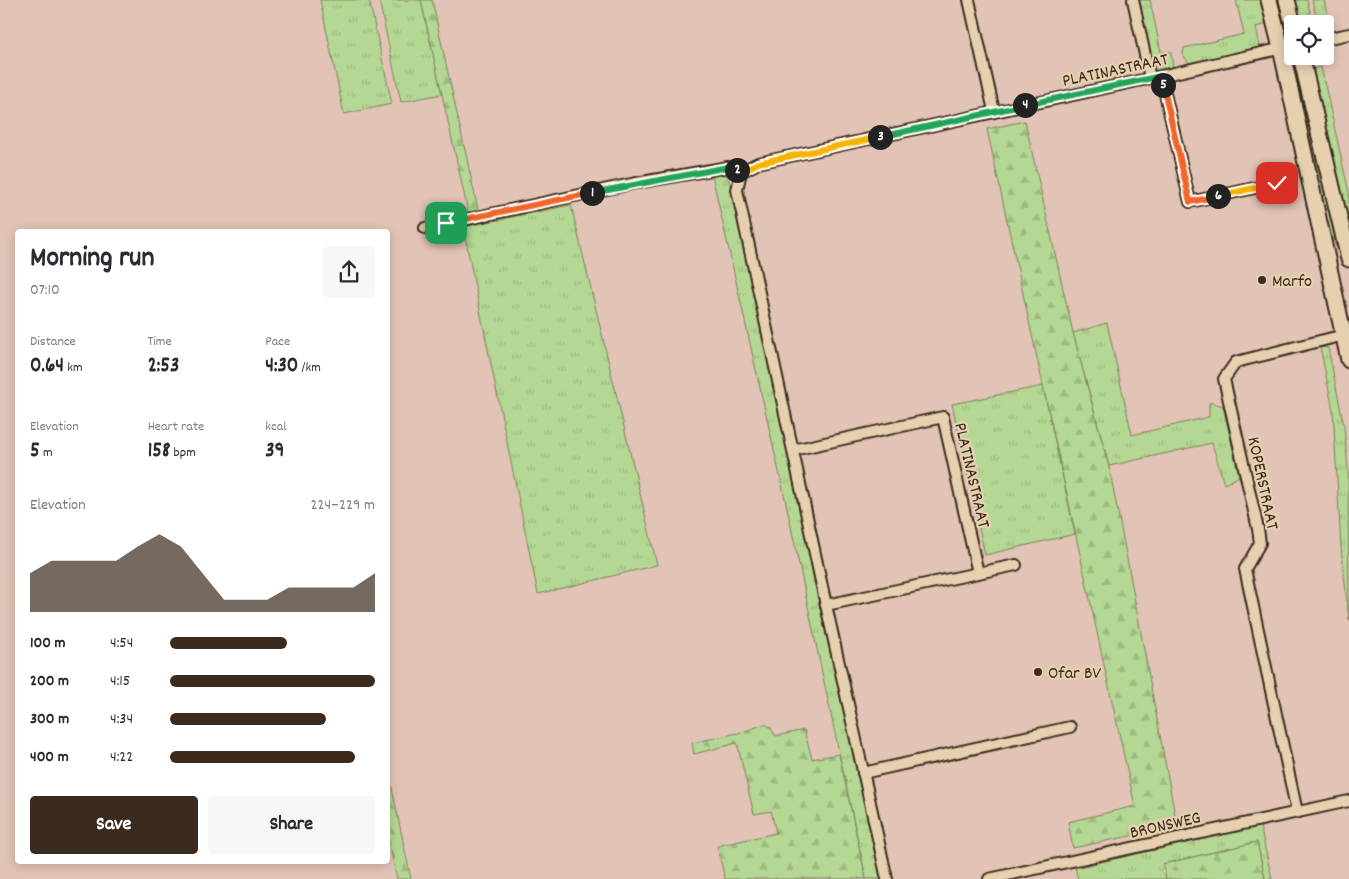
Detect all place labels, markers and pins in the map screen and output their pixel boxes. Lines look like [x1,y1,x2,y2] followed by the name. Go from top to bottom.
[1150,72,1176,98] pin: 5
[1012,92,1038,118] pin: 4
[868,124,892,150] pin: 3
[724,158,750,182] pin: 2
[1256,162,1298,204] pin
[580,180,604,206] pin: 1
[1206,184,1230,208] pin: 6
[425,202,467,244] pin
[1272,270,1312,295] place label: Marfo
[1256,274,1268,286] marker: Marfo
[1048,662,1101,687] place label: Ofar BV
[1032,666,1044,678] marker: Ofar BV

